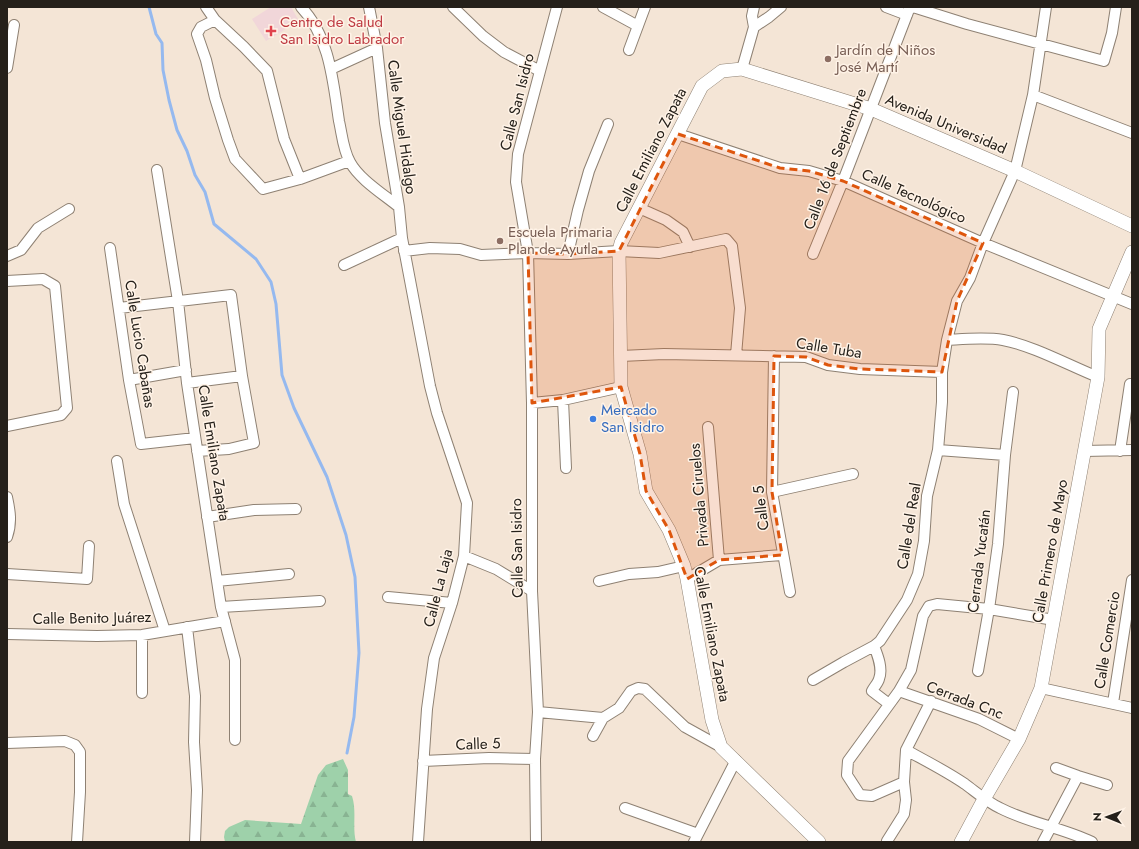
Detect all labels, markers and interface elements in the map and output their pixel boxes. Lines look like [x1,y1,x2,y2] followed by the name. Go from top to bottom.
[280,11,405,50] place label: Centro de Salud San Isidro Labrador
[265,25,277,37] marker: Centro de Salud San Isidro Labrador
[834,39,935,78] place label: Jardín de Niños José Martí
[494,51,540,153] street label: Calle San Isidro
[823,54,833,64] marker: Jardín de Niños José Martí
[382,58,422,196] street label: Calle Miguel Hidalgo
[610,84,692,216] street label: Calle Emiliano Zapata
[798,85,872,233] street label: Calle 16 de Septiembre
[882,88,1010,160] street label: Avenida Universidad
[858,163,970,229] street label: Calle Tecnológico
[508,221,612,260] place label: Escuela Primaria Plan de Ayutla
[495,236,505,246] marker: Escuela Primaria Plan de Ayutla
[119,279,161,409] street label: Calle Lucio Cabañas
[795,332,863,364] street label: Calle Tuba
[192,383,236,523] street label: Calle Emiliano Zapata
[601,399,664,438] place label: Mercado San Isidro
[588,414,598,424] marker: Mercado San Isidro
[684,442,714,548] street label: Privada Ciruelos
[1027,478,1073,624] street label: Calle Primero de Mayo
[891,481,927,571] street label: Calle del Real
[747,484,775,532] street label: Calle 5
[505,498,529,598] street label: Calle San Isidro
[962,508,996,614] street label: Cerrada Yucatán
[418,547,458,629] street label: Calle La Laja
[688,564,736,704] street label: Calle Emiliano Zapata
[1088,590,1126,690] street label: Calle Comercio
[32,606,152,630] street label: Calle Benito Juárez
[923,675,1007,725] street label: Cerrada Cnc
[455,732,501,756] street label: Calle 5
[1087,797,1127,837] north arrow
[1089,812,1105,821] text: N

